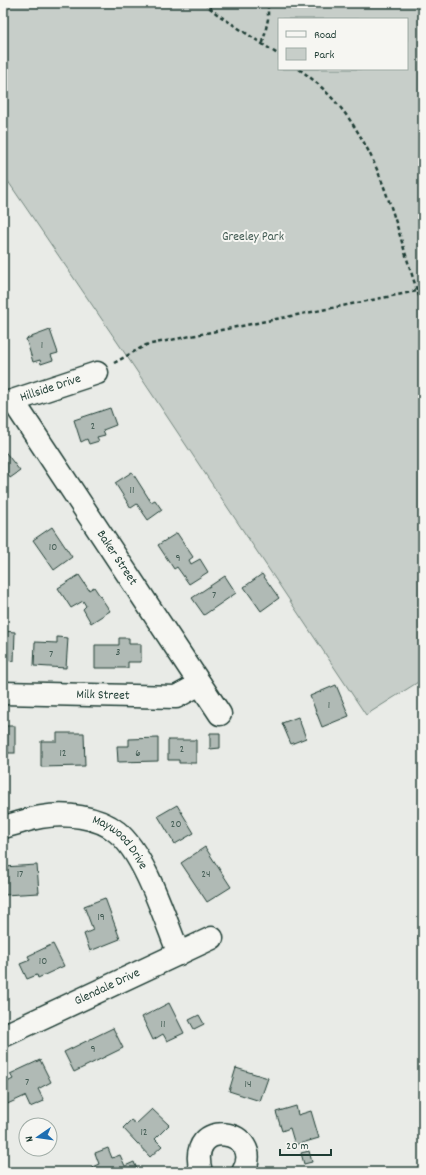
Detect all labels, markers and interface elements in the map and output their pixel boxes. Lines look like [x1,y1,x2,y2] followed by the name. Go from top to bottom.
[278,18,408,70] legend
[314,27,336,44] text: Road
[314,47,335,64] text: Park
[222,228,284,247] park label: Greeley Park
[41,338,43,354] house number: 1
[18,369,84,407] street label: Hillside Drive
[91,419,96,435] house number: 2
[130,483,134,499] house number: 11
[91,526,142,589] street label: Baker Street
[49,540,57,556] house number: 10
[175,551,181,567] house number: 9
[212,588,216,604] house number: 7
[116,645,121,661] house number: 3
[49,647,53,663] house number: 7
[76,685,130,705] street label: Milk Street
[328,698,330,714] house number: 1
[180,742,185,758] house number: 2
[59,746,67,762] house number: 12
[135,746,141,762] house number: 6
[90,811,152,873] street label: Maywood Drive
[171,817,181,833] house number: 20
[17,867,23,883] house number: 17
[201,867,211,883] house number: 24
[97,910,105,926] house number: 19
[39,954,47,970] house number: 10
[71,963,143,1011] street label: Glendale Drive
[161,1017,165,1033] house number: 11
[90,1042,96,1058] house number: 9
[25,1075,29,1091] house number: 7
[245,1077,251,1093] house number: 14
[18,1117,58,1157] north arrow
[140,1125,148,1141] house number: 12
[280,1131,331,1157] scale bar
[22,1134,39,1143] text: N
[286,1138,309,1155] text: 20 m

